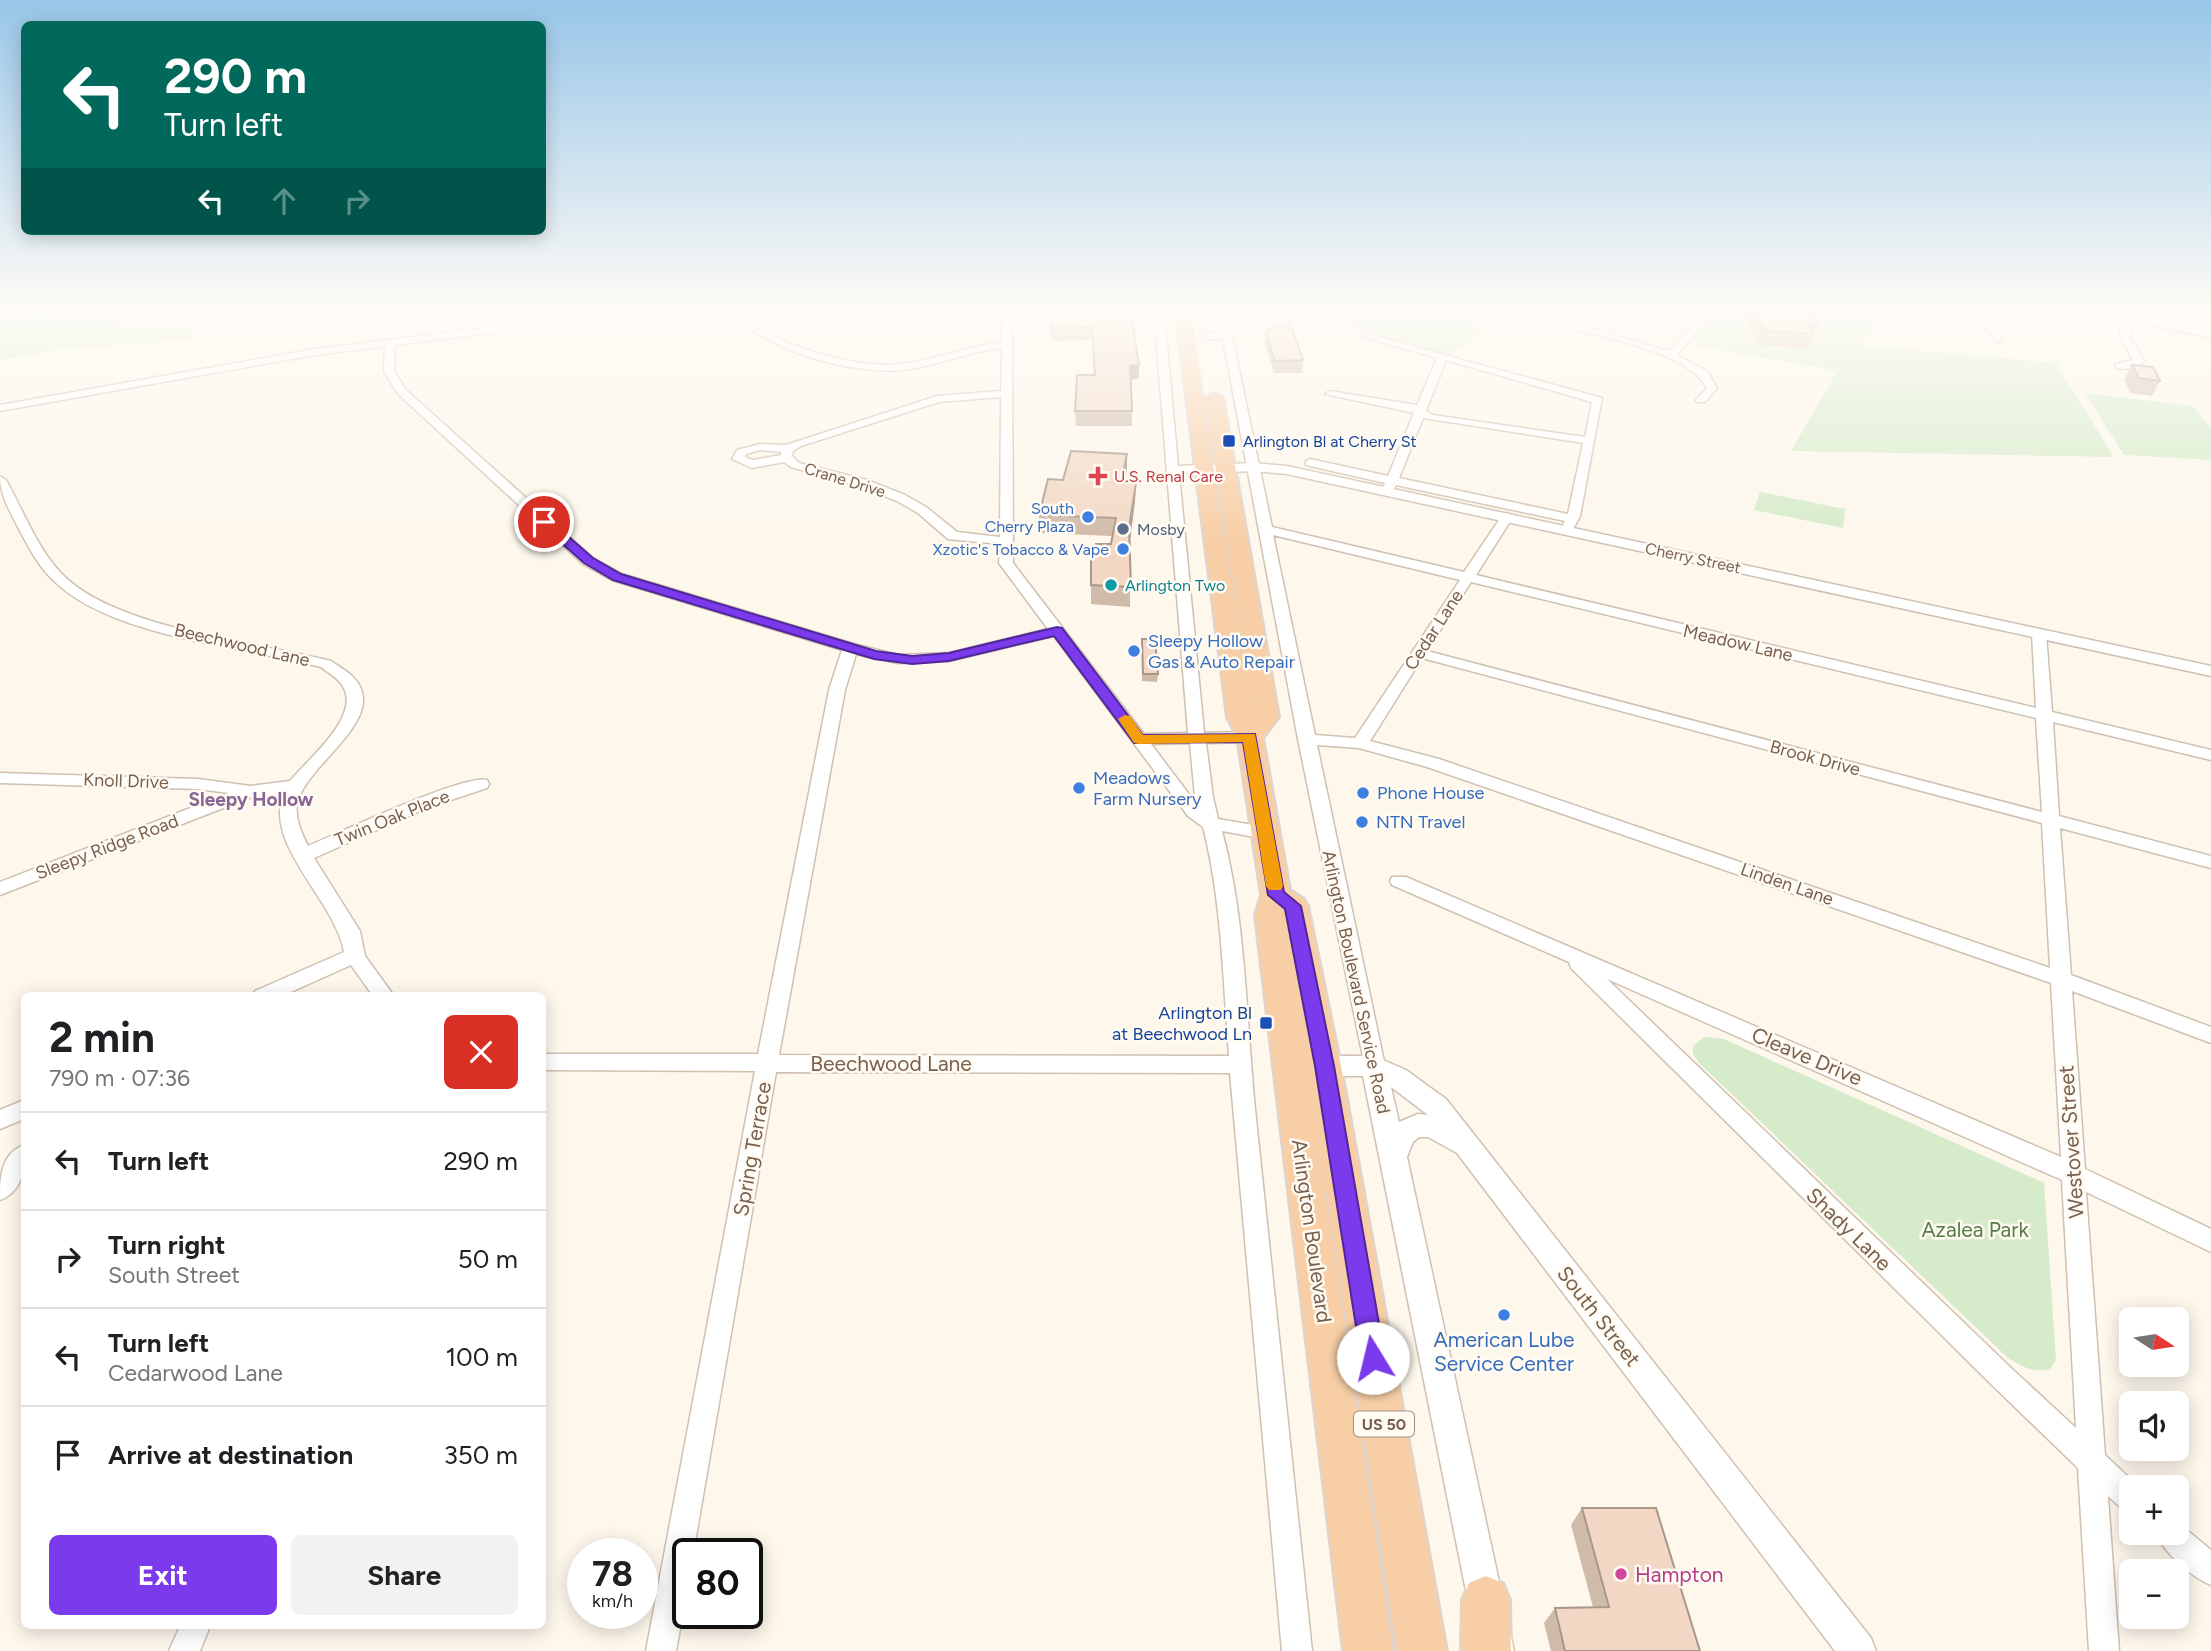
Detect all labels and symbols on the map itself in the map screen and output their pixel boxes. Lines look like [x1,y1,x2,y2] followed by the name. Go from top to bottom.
[1243,432,1417,451] place label: Arlington Bl at Cherry St
[1221,433,1237,449] marker: Arlington Bl at Cherry St
[802,459,888,501] street label: Crane Drive
[1088,466,1108,486] marker: U.S. Renal Care
[1114,467,1223,486] place label: U.S. Renal Care
[514,492,574,552] pin
[985,499,1074,536] place label: South Cherry Plaza
[1080,509,1096,525] marker: South Cherry Plaza
[1137,520,1185,539] place label: Mosby
[1115,521,1131,537] marker: Mosby
[1643,539,1743,577] street label: Cherry Street
[933,540,1109,559] place label: Xzotic's Tobacco & Vape
[1115,541,1131,557] marker: Xzotic's Tobacco & Vape
[1125,576,1225,595] place label: Arlington Two
[1103,577,1119,593] marker: Arlington Two
[1400,586,1468,674] street label: Cedar Lane
[172,619,312,671] street label: Beechwood Lane
[1681,620,1795,666] street label: Meadow Lane
[1148,630,1295,673] place label: Sleepy Hollow Gas & Auto Repair
[1126,643,1142,659] marker: Sleepy Hollow Gas & Auto Repair
[1767,735,1863,781] street label: Brook Drive
[1093,767,1202,810] place label: Meadows Farm Nursery
[83,769,169,793] street label: Knoll Drive
[1071,780,1087,796] marker: Meadows Farm Nursery
[1377,782,1485,804] place label: Phone House
[331,785,453,851] street label: Twin Oak Place
[1355,785,1371,801] marker: Phone House
[189,788,314,811] district label: Sleepy Hollow
[32,810,182,884] street label: Sleepy Ridge Road
[1376,811,1465,833] place label: NTN Travel
[1354,814,1370,830] marker: NTN Travel
[1317,848,1395,1116] street label: Arlington Boulevard Service Road
[1738,858,1837,910] street label: Linden Lane
[1112,1002,1252,1045] place label: Arlington Bl at Beechwood Ln
[1258,1015,1274,1031] marker: Arlington Bl at Beechwood Ln
[1748,1022,1866,1090] street label: Cleave Drive
[810,1051,972,1076] street label: Beechwood Lane
[2053,1064,2089,1219] street label: Westover Street
[728,1080,776,1218] street label: Spring Terrace
[1287,1138,1337,1324] street label: Arlington Boulevard
[1801,1182,1897,1276] street label: Shady Lane
[1921,1217,2029,1242] park label: Azalea Park
[1552,1261,1646,1371] street label: South Street
[1496,1307,1512,1323] marker: American Lube Service Center
[2119,1307,2189,1377] north arrow
[1336,1321,1410,1395] position arrow
[1434,1327,1574,1376] place label: American Lube Service Center
[1354,1412,1414,1436] road number: US 50
[672,1538,763,1629] speed limit sign: 80
[1635,1562,1724,1587] place label: Hampton
[1613,1566,1629,1582] marker: Hampton

